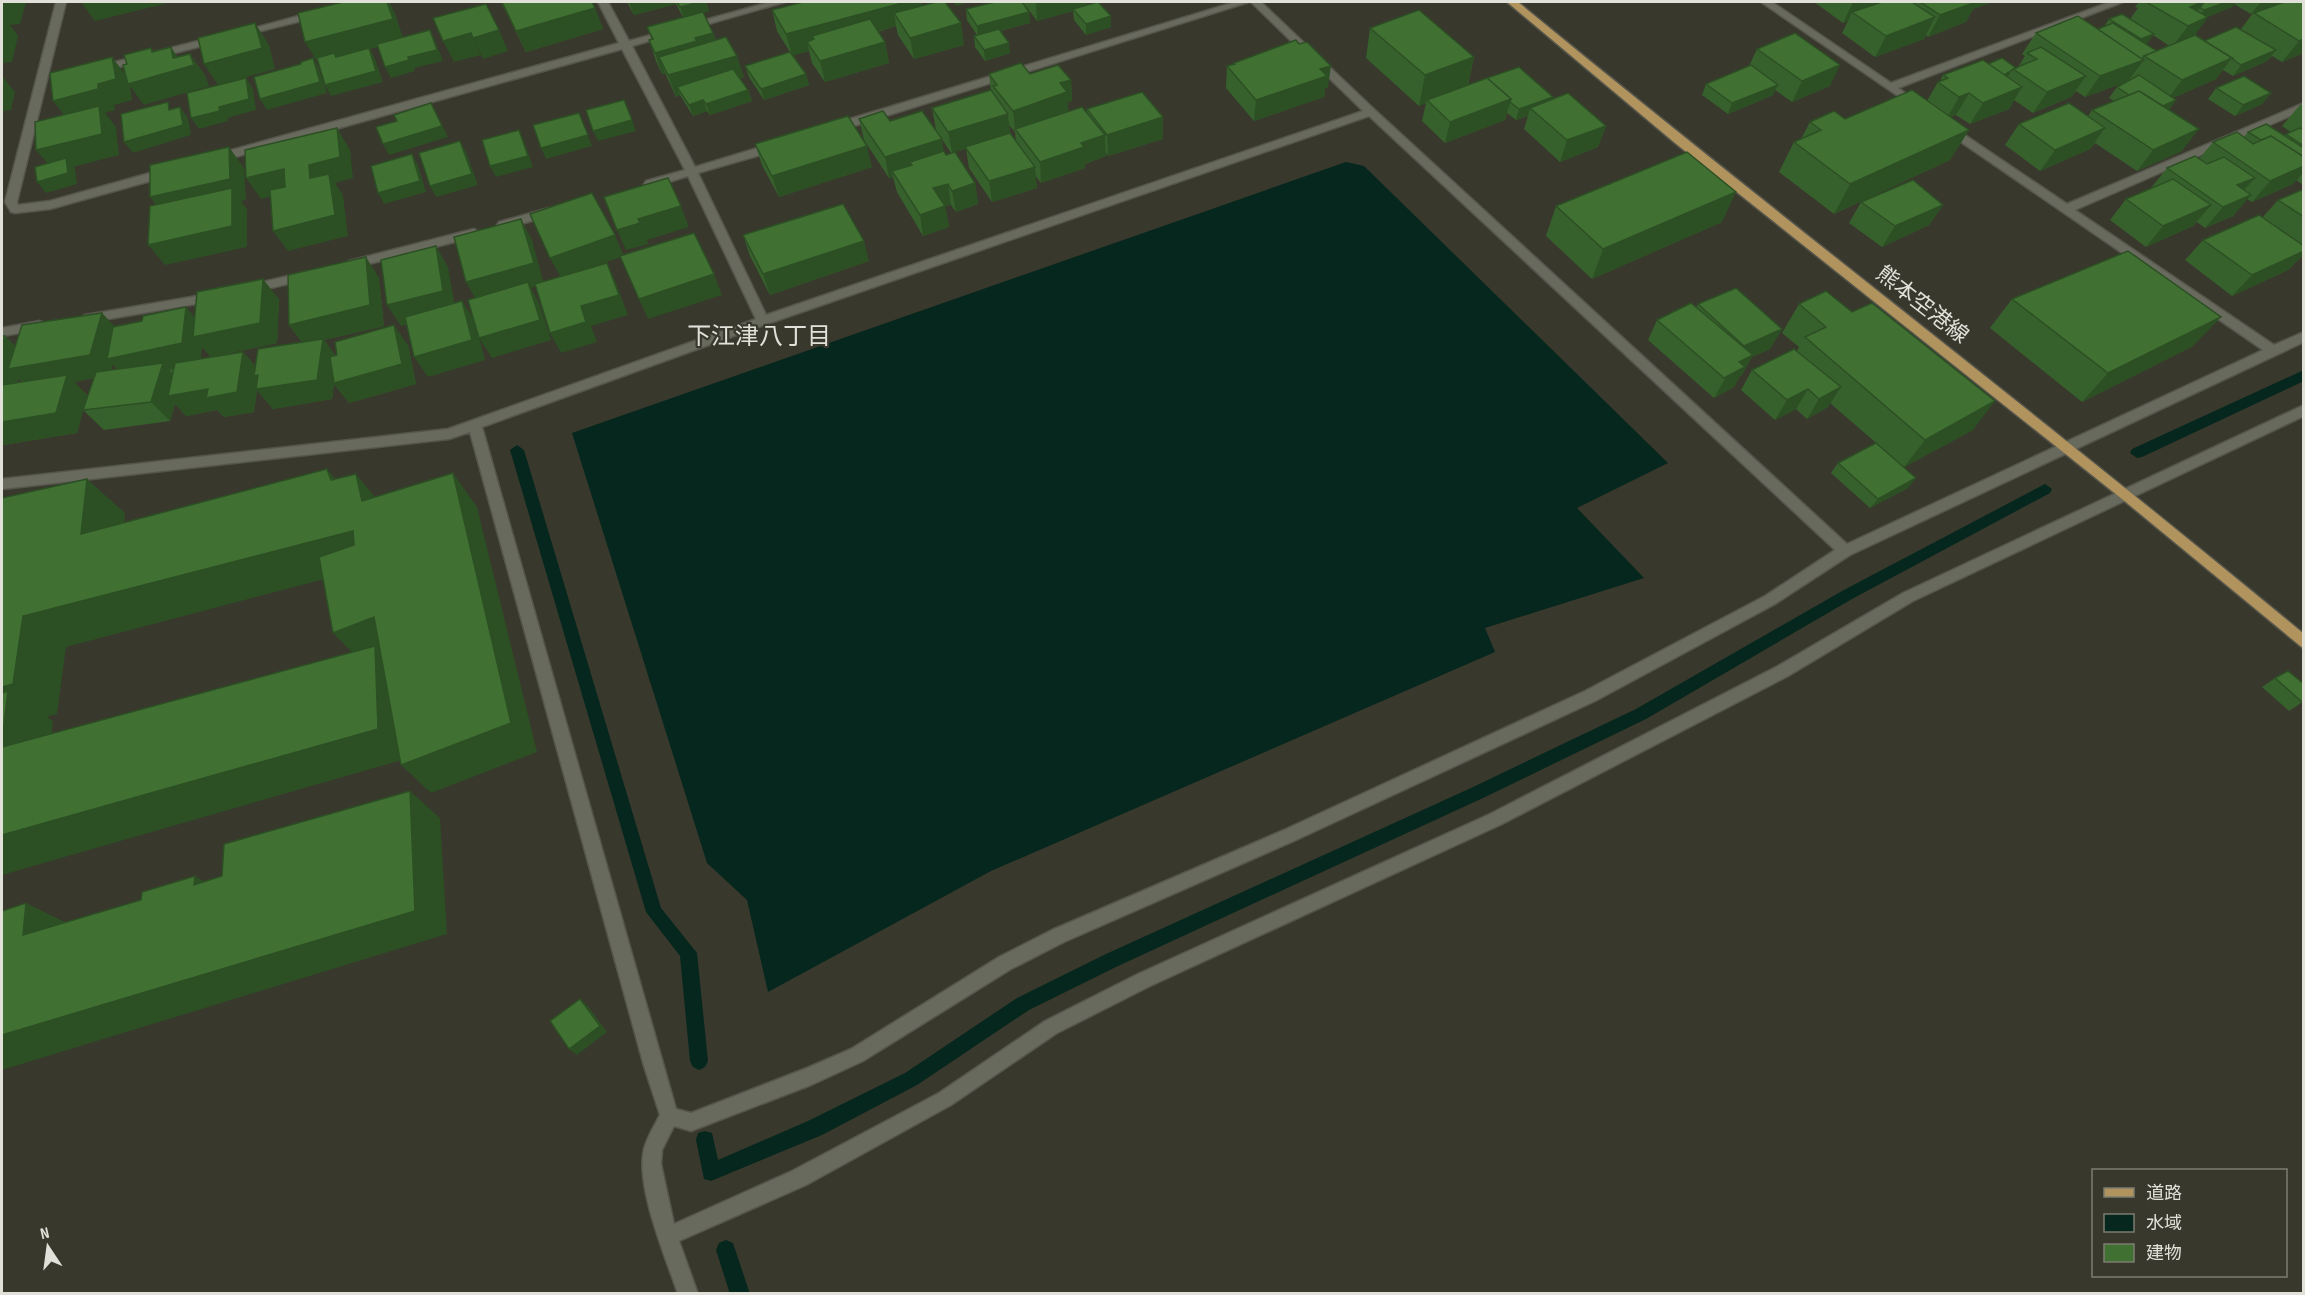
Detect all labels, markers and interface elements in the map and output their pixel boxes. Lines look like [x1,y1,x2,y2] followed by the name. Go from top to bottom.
[1870,260,1974,350] street label: 熊本空港線
[687,322,831,351] district label: 下江津八丁目
[2092,1169,2287,1277] legend
[2146,1183,2182,1204] text: 道路
[2146,1213,2182,1234] text: 水域
[18,1217,78,1277] north arrow
[39,1224,51,1244] text: N
[2146,1243,2182,1264] text: 建物

